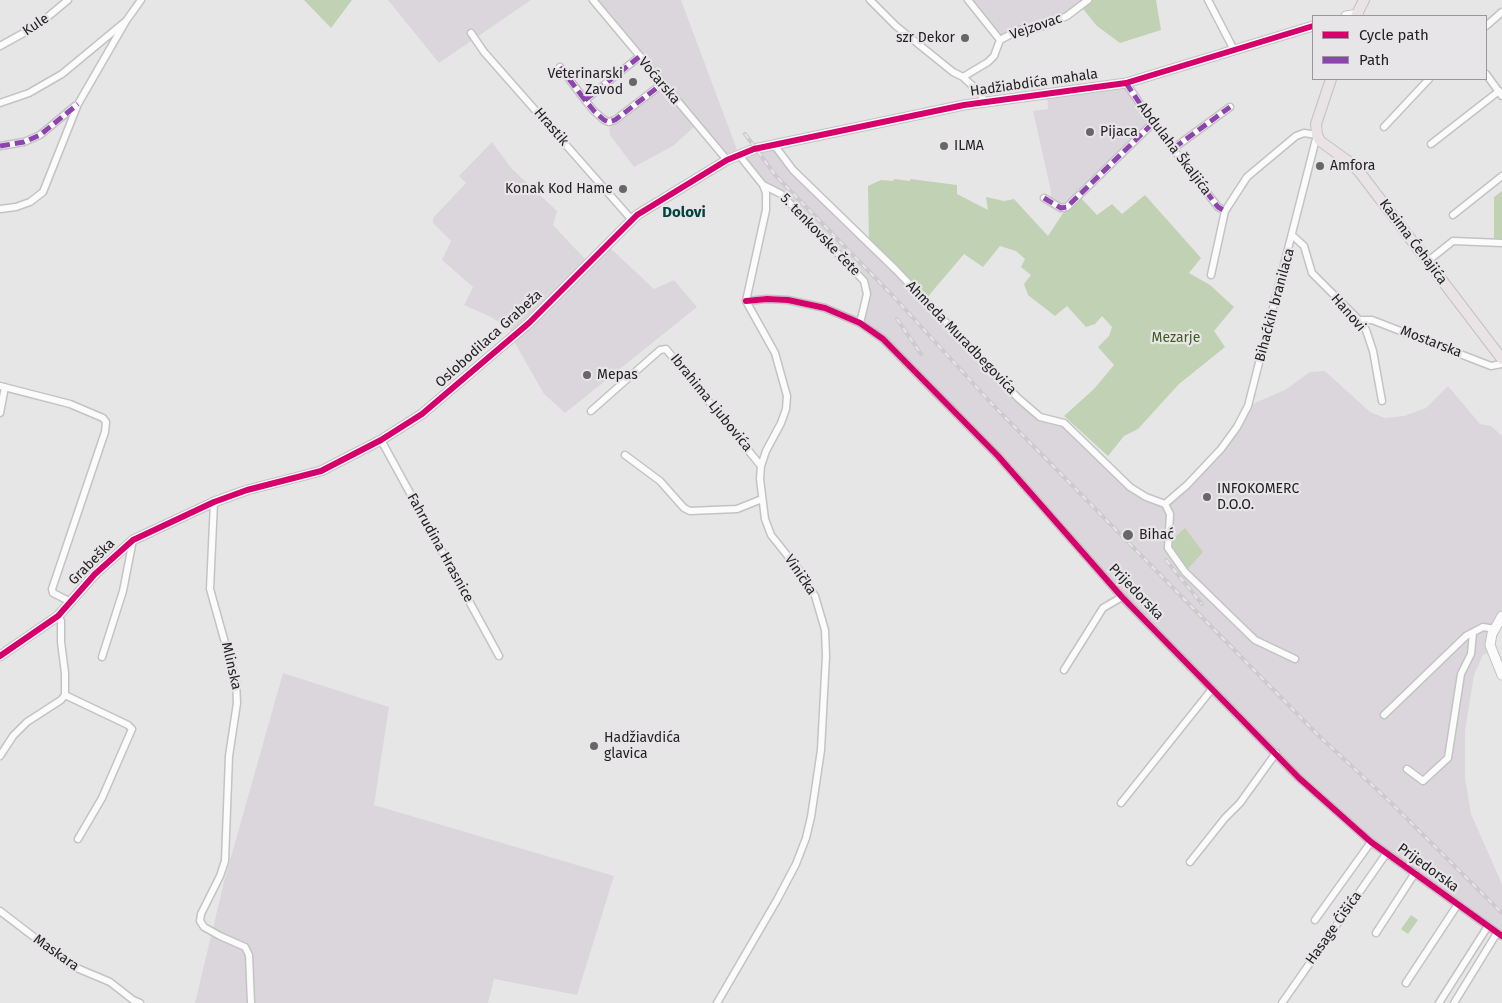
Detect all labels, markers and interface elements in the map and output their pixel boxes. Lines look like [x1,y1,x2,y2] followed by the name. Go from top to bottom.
[20,10,52,40] street label: Kule
[1008,10,1064,44] street label: Vejzovac
[1312,15,1487,80] legend
[1359,26,1429,44] text: Cycle path
[896,30,955,46] place label: szr Dekor
[959,32,971,44] marker: szr Dekor
[1359,51,1389,69] text: Path
[635,54,683,108] street label: Voćarska
[547,66,623,98] place label: Veterinarski Zavod
[969,66,1099,100] street label: Hadžiabdića mahala
[627,76,639,88] marker: Veterinarski Zavod
[1134,99,1214,199] street label: Abdulaha Škaljića
[530,105,572,149] street label: Hrastik
[1100,124,1138,140] place label: Pijaca
[1084,126,1096,138] marker: Pijaca
[954,138,984,154] place label: ILMA
[938,140,950,152] marker: ILMA
[1330,158,1375,174] place label: Amfora
[1314,160,1326,172] marker: Amfora
[505,181,613,197] place label: Konak Kod Hame
[617,183,629,195] marker: Konak Kod Hame
[776,190,864,280] street label: 5. tenkovske čete
[1375,196,1451,288] street label: Kasima Ćehajića
[662,204,706,222] district label: Dolovi
[1252,246,1298,364] street label: Bihaćkih branilaca
[902,278,1020,398] street label: Ahmeda Muradbegovića
[432,287,546,391] street label: Oslobodilaca Grabeža
[1327,291,1369,335] street label: Hanovi
[1398,323,1464,361] street label: Mostarska
[1152,330,1200,346] park label: Mezarje
[666,351,756,455] street label: Ibrahima Ljubovića
[597,367,638,383] place label: Mepas
[581,369,593,381] marker: Mepas
[1217,481,1299,514] place label: INFOKOMERC D.O.O.
[403,491,477,605] street label: Fahrudina Hrasnice
[1201,491,1213,503] marker: INFOKOMERC D.O.O.
[1139,527,1174,543] place label: Bihać
[1121,528,1135,542] marker: Bihać
[65,535,119,589] street label: Grabeška
[780,552,820,598] street label: Vinička
[1105,560,1167,624] street label: Prijedorska
[217,641,245,691] street label: Mlinska
[604,730,680,762] place label: Hadžiavdića glavica
[588,740,600,752] marker: Hadžiavdića glavica
[1394,840,1462,896] street label: Prijedorska
[1303,888,1365,968] street label: Hasage Ćišića
[30,931,82,975] street label: Maskara

